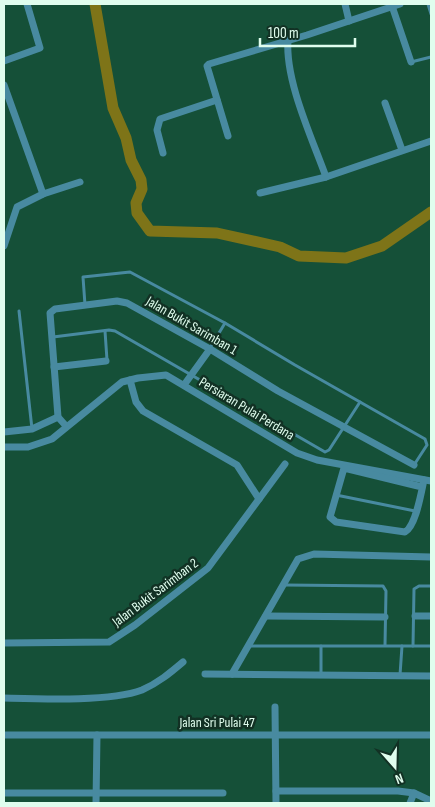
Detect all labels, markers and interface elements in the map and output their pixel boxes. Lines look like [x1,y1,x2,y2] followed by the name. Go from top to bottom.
[260,15,355,47] scale bar
[268,24,299,43] text: 100 m
[142,292,240,358] street label: Jalan Bukit Sarimban 1
[196,373,298,444] street label: Persiaran Pulai Perdana
[108,554,202,631] street label: Jalan Bukit Sarimban 2
[178,714,255,731] street label: Jalan Sri Pulai 47
[370,742,420,792] north arrow
[393,769,406,788] text: N

